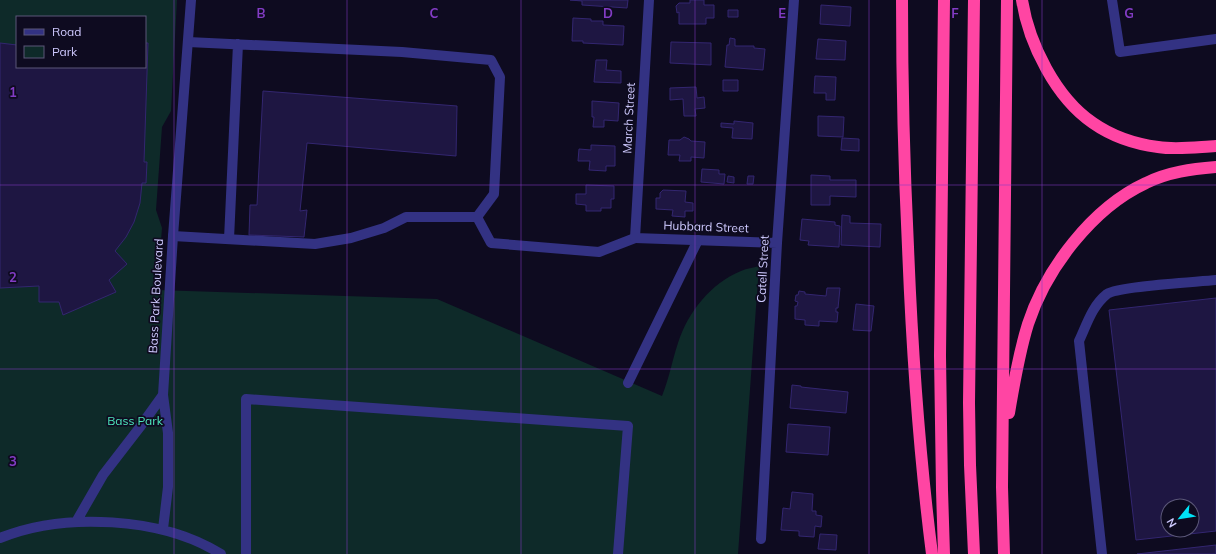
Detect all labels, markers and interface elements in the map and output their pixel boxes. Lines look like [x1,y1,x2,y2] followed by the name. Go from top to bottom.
[257,5,266,21] text: B
[430,5,439,21] text: C
[603,5,613,21] text: D
[778,5,786,21] text: E
[951,5,959,21] text: F
[1124,5,1134,21] text: G
[16,16,146,68] legend
[52,24,81,39] text: Road
[52,44,78,59] text: Park
[619,82,638,154] street label: March Street
[9,84,17,100] text: 1
[663,218,749,235] street label: Hubbard Street
[753,235,772,303] street label: Catell Street
[145,238,166,354] street label: Bass Park Boulevard
[9,269,17,285] text: 2
[107,413,164,428] park label: Bass Park
[9,453,17,469] text: 3
[1160,498,1200,538] north arrow
[1163,516,1179,530] text: N

